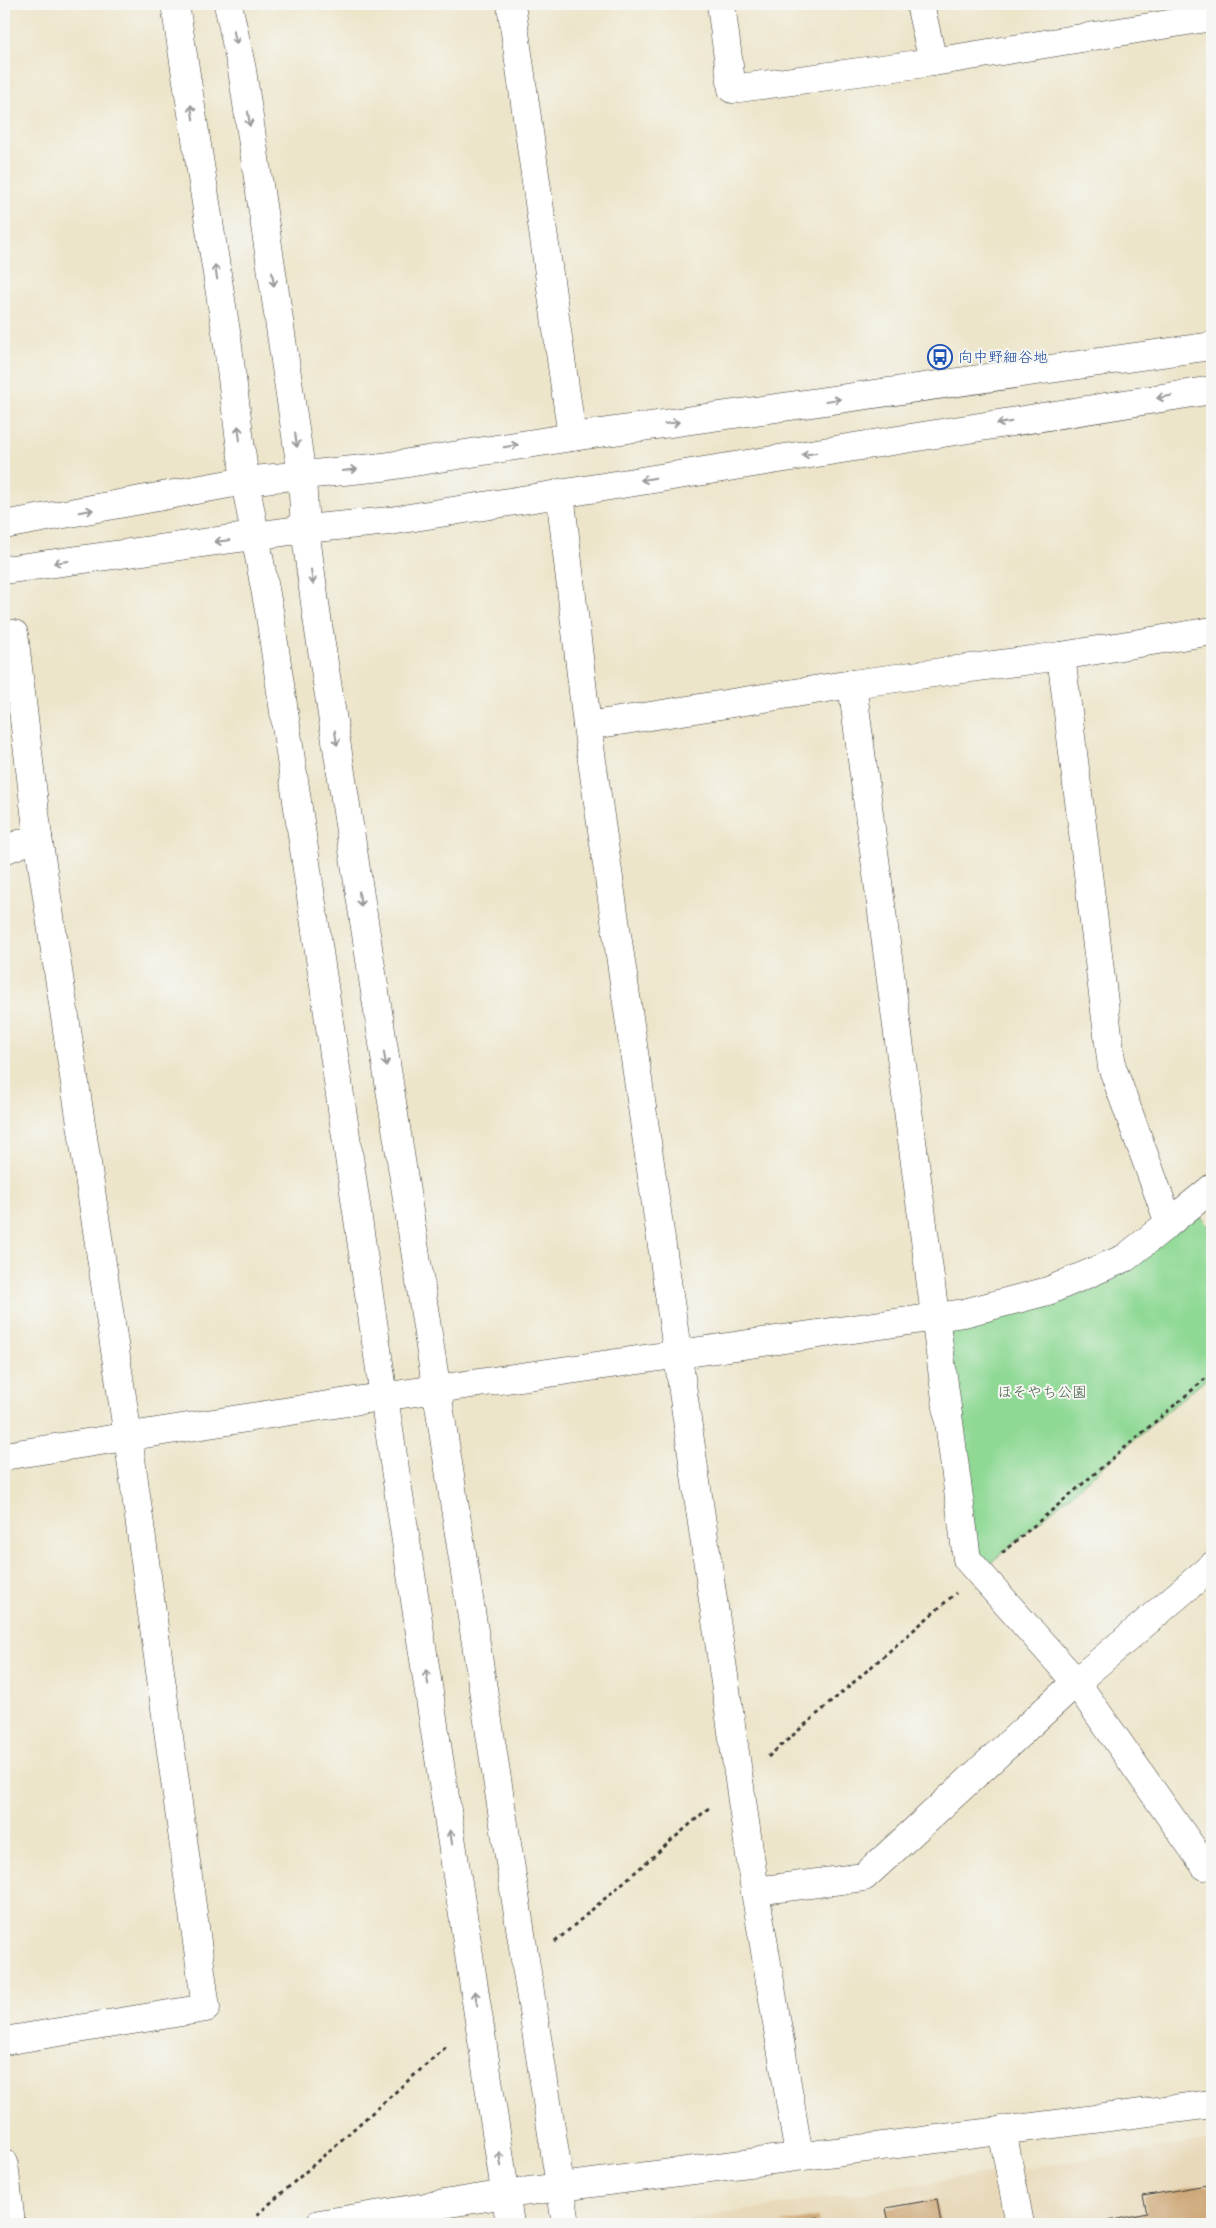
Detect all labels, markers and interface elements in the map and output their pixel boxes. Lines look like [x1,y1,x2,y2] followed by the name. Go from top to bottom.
[231,29,240,45] one-way arrow
[187,104,197,120] one-way arrow
[244,110,254,126] one-way arrow
[211,265,221,281] one-way arrow
[268,271,278,287] one-way arrow
[927,344,953,370] bus stop icon: 向中野細谷地
[958,348,1048,367] place label: 向中野細谷地
[1156,393,1172,403] one-way arrow
[824,395,840,405] one-way arrow
[663,417,679,427] one-way arrow
[996,418,1012,428] one-way arrow
[234,425,244,441] one-way arrow
[292,432,302,448] one-way arrow
[503,441,519,451] one-way arrow
[801,449,817,459] one-way arrow
[342,465,358,475] one-way arrow
[640,475,656,485] one-way arrow
[78,505,94,515] one-way arrow
[214,536,230,546] one-way arrow
[53,557,69,567] one-way arrow
[307,569,317,585] one-way arrow
[331,730,341,746] one-way arrow
[356,890,366,906] one-way arrow
[380,1051,390,1067] one-way arrow
[997,1383,1087,1402] park label: ほそやち公園
[421,1669,431,1685] one-way arrow
[446,1830,456,1846] one-way arrow
[470,1990,480,2006] one-way arrow
[495,2151,505,2167] one-way arrow

